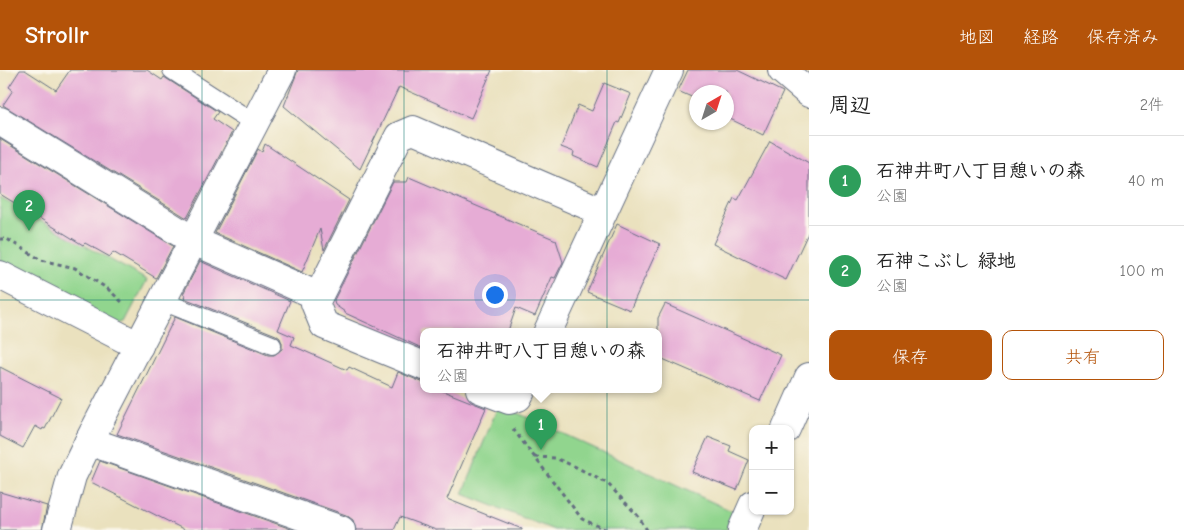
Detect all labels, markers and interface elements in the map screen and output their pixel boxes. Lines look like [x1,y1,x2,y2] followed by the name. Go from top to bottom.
[25,21,89,49] text: Strollr
[959,27,995,48] text: 地図
[1023,27,1059,48] text: 経路
[1087,27,1159,48] text: 保存済み
[689,85,734,130] north arrow
[829,93,871,117] text: 周辺
[1140,96,1164,114] text: 2件
[876,160,1085,182] text: 石神井町八丁目憩いの森
[842,172,848,190] text: 1
[1128,172,1164,190] text: 40 m
[876,187,908,205] text: 公園
[13,190,45,231] pin: 2
[876,250,1016,272] text: 石神こぶし 緑地
[841,262,849,280] text: 2
[1120,262,1164,280] text: 100 m
[876,277,908,295] text: 公園
[482,282,508,308] your location
[420,328,662,393] popup
[829,330,992,380] button: 保存
[1002,330,1164,380] button: 共有
[436,340,646,362] text: 石神井町八丁目憩いの森
[436,367,469,385] text: 公園
[525,409,557,450] pin: 1
[749,425,794,515] map controls
[749,425,794,470] button: +
[749,470,794,515] button: −

